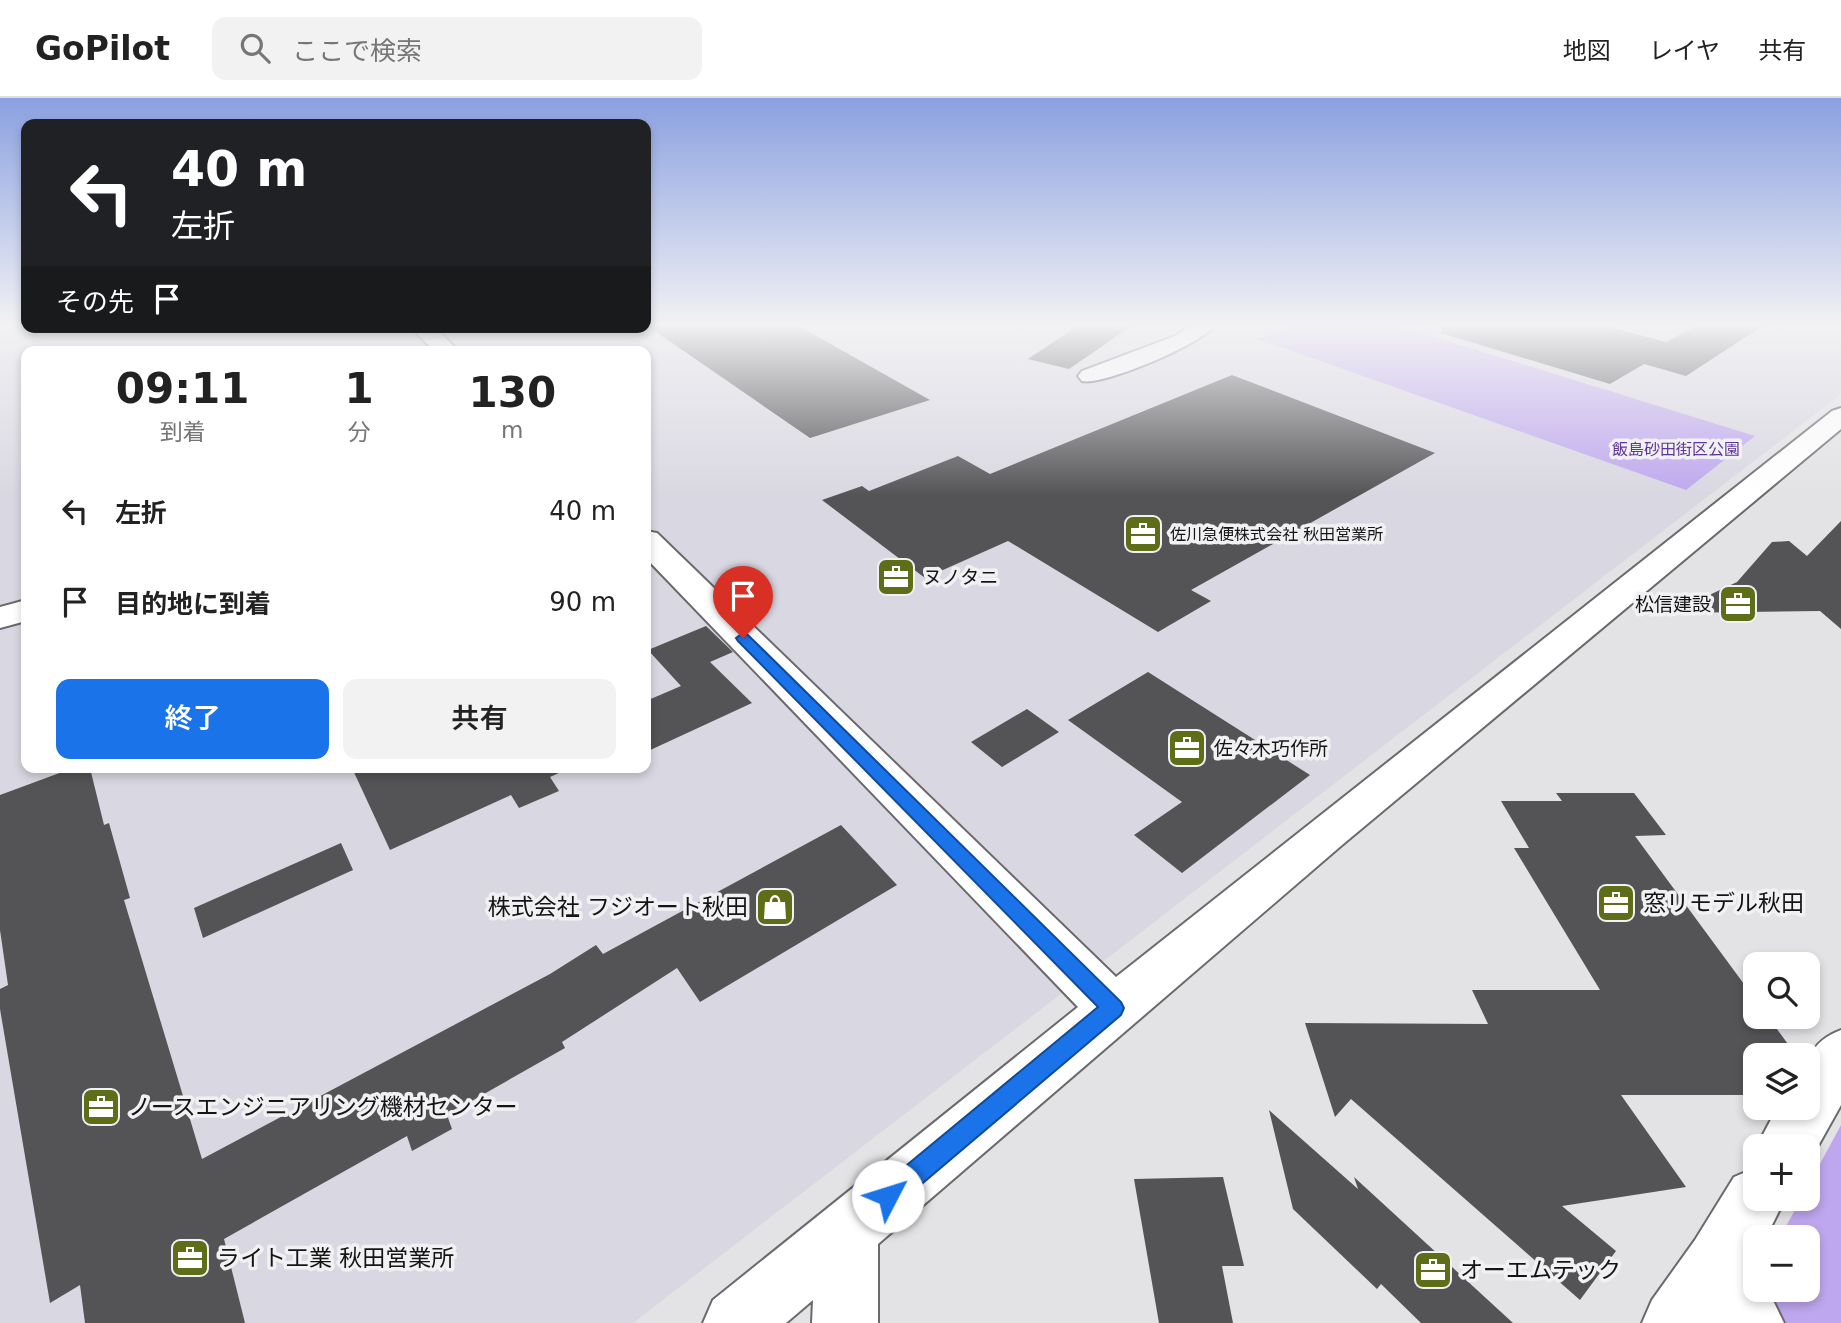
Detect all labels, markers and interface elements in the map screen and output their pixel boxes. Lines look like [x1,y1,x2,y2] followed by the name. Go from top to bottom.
[212,17,702,80] search box
[35,29,170,68] text: GoPilot
[236,29,274,67] icon: search
[292,36,422,66] text: ここで検索
[1563,37,1611,65] text: 地図
[1649,37,1720,65] text: レイヤ
[1758,37,1806,65] text: 共有
[171,141,307,198] text: 40 m
[56,147,147,238] icon: left
[171,207,235,245] text: 左折
[148,280,186,318] icon: arrive
[56,287,134,317] text: その先
[116,364,250,413] text: 09:11
[344,364,374,413] text: 1
[468,368,556,417] text: 130
[501,417,524,443] text: m
[160,419,206,445] text: 到着
[348,419,371,445] text: 分
[1612,440,1740,459] park label: 飯島砂田街区公園
[56,492,94,530] icon: left
[549,496,616,526] text: 40 m
[115,498,167,528] text: 左折
[1122,513,1164,555] office icon: 佐川急便株式会社 秋田営業所
[1170,525,1383,544] place label: 佐川急便株式会社 秋田営業所
[875,556,917,598] office icon: ヌノタニ
[713,566,773,638] pin
[923,566,998,588] place label: ヌノタニ
[724,577,762,615] icon: arrive
[56,583,94,621] icon: arrive
[1717,583,1759,625] office icon: 松信建設
[549,587,616,617] text: 90 m
[115,589,271,619] text: 目的地に到着
[1635,593,1711,615] place label: 松信建設
[56,679,329,759] button: 終了
[343,679,616,759] button: 共有
[1166,727,1208,769] office icon: 佐々木巧作所
[1214,737,1328,759] place label: 佐々木巧作所
[1595,882,1637,924] office icon: 窓リモデル秋田
[754,886,796,928] shop icon: 株式会社 フジオート秋田
[1643,890,1804,916] place label: 窓リモデル秋田
[488,894,748,920] place label: 株式会社 フジオート秋田
[1743,952,1820,1302] map controls
[1743,952,1820,1029] button: search
[1743,1043,1820,1120] button: layers
[80,1086,122,1128] office icon: ノースエンジニアリング機材センター
[128,1094,518,1120] place label: ノースエンジニアリング機材センター
[1743,1134,1820,1211] button: +
[851,1159,925,1233] position arrow
[1743,1225,1820,1302] button: −
[169,1237,211,1279] office icon: ライト工業 秋田営業所
[217,1245,454,1271] place label: ライト工業 秋田営業所
[1412,1249,1454,1291] office icon: オーエムテック
[1460,1257,1621,1283] place label: オーエムテック

